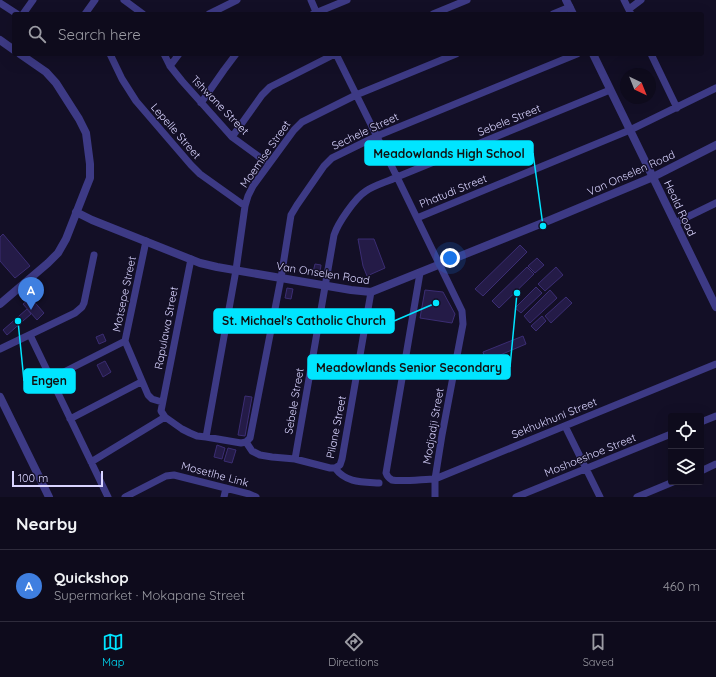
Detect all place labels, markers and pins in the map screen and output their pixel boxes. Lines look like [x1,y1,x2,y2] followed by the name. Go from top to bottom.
[365,141,533,165] callout: Meadowlands High School
[18,277,44,310] pin: A
[214,309,394,333] callout: St. Michael's Catholic Church
[308,355,510,379] callout: Meadowlands Senior Secondary
[24,369,75,393] callout: Engen

